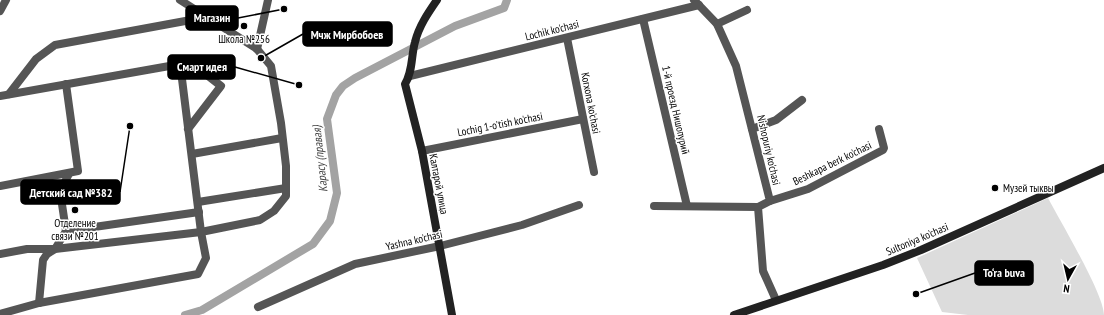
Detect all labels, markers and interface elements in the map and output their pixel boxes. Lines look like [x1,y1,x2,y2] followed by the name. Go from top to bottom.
[186,6,238,30] callout: Магазин
[194,10,230,25] text: Магазин
[524,17,580,43] street label: Lochik ko'chasi
[239,21,249,31] marker: Школа №256
[303,22,392,46] callout: Мчж Мирбобоев
[311,27,383,42] text: Мчж Мирбобоев
[218,32,270,46] place label: Школа №256
[168,55,235,79] callout: Смарт идея
[177,59,227,74] text: Смарт идея
[659,64,693,156] street label: 1-й проезд Нишопурий
[578,71,604,135] street label: Korxona ko'chasi
[456,109,544,139] street label: Lochig 1-o'tish ko'chasi
[754,114,784,186] street label: Nishopuriy ko'chasi
[308,124,330,193] water label: Карасу (правая)
[790,138,874,188] street label: Beshkapa berk ko'chasi
[426,153,452,215] street label: Калтарой улица
[21,180,120,204] callout: Детский сад №382
[1003,181,1054,195] place label: Музей тыквы
[990,183,1000,193] marker: Музей тыквы
[29,185,113,200] text: Детский сад №382
[70,205,80,215] marker: Отделение связи №201
[51,216,99,243] place label: Отделение связи №201
[884,220,950,258] street label: Sultoniya ko'chasi
[384,227,444,253] street label: Yashna ko'chasi
[1048,259,1088,299] north arrow
[975,261,1033,285] callout: To‘ra buva
[983,265,1025,280] text: To‘ra buva
[1063,282,1071,296] text: N

